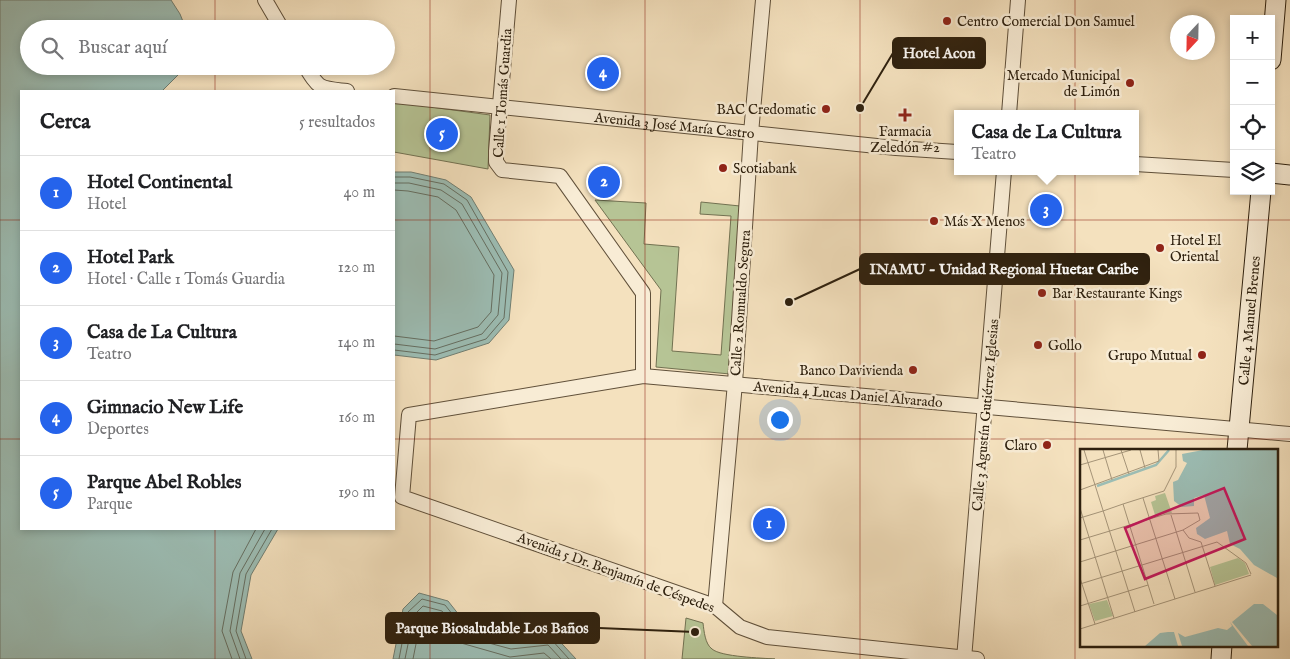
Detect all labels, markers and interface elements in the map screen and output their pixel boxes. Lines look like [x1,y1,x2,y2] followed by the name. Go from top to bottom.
[957,13,1135,31] place label: Centro Comercial Don Samuel
[941,15,953,27] marker: Centro Comercial Don Samuel
[1170,15,1215,60] north arrow
[1230,15,1275,195] map controls
[1230,15,1275,60] button: +
[20,20,395,75] search box
[489,27,517,158] street label: Calle 1 Tomás Guardia
[38,34,66,62] icon: search
[78,36,167,60] text: Buscar aquí
[893,38,985,68] callout: Hotel Acon
[903,44,975,63] text: Hotel Acon
[587,54,619,92] pin: 4
[1230,60,1275,105] button: −
[1007,67,1121,101] place label: Mercado Municipal de Limón
[1124,77,1136,89] marker: Mercado Municipal de Limón
[716,101,816,119] place label: BAC Credomatic
[820,103,832,115] marker: BAC Credomatic
[1230,105,1275,150] button: locate
[40,109,90,136] text: Cerca
[592,109,756,143] street label: Avenida 3 José María Castro
[899,109,911,121] marker: Farmacia Zeledón #2
[954,110,1139,175] popup
[299,113,375,133] text: 5 resultados
[426,115,458,153] pin: 5
[972,121,1121,145] text: Casa de La Cultura
[870,123,940,157] place label: Farmacia Zeledón #2
[972,145,1016,165] text: Teatro
[1230,150,1275,195] button: layers
[733,160,797,178] place label: Scotiabank
[717,162,729,174] marker: Scotiabank
[588,163,620,201] pin: 2
[87,171,232,195] text: Hotel Continental
[53,183,59,203] text: 1
[343,183,375,203] text: 40 m
[1030,191,1062,229] pin: 3
[87,195,126,215] text: Hotel
[944,213,1025,231] place label: Más X Menos
[928,215,940,227] marker: Más X Menos
[727,228,755,377] street label: Calle 2 Romualdo Segura
[1170,232,1221,266] place label: Hotel El Oriental
[1154,242,1166,254] marker: Hotel El Oriental
[87,246,174,270] text: Hotel Park
[860,254,1149,284] callout: INAMU - Unidad Regional Huetar Caribe
[1235,255,1265,386] street label: Calle 4 Manuel Brenes
[52,258,60,278] text: 2
[338,258,375,278] text: 120 m
[869,260,1139,279] text: INAMU - Unidad Regional Huetar Caribe
[87,270,285,290] text: Hotel · Calle 1 Tomás Guardia
[1052,285,1182,303] place label: Bar Restaurante Kings
[1036,287,1048,299] marker: Bar Restaurante Kings
[969,318,1003,512] street label: Calle 3 Agustín Gutiérrez Iglesias
[87,321,237,345] text: Casa de La Cultura
[53,333,59,353] text: 3
[337,333,375,353] text: 140 m
[1048,337,1082,355] place label: Gollo
[1032,339,1044,351] marker: Gollo
[87,345,132,365] text: Teatro
[1108,347,1192,365] place label: Grupo Mutual
[1196,349,1208,361] marker: Grupo Mutual
[799,362,904,380] place label: Banco Davivienda
[907,364,919,376] marker: Banco Davivienda
[752,378,944,412] street label: Avenida 4 Lucas Daniel Alvarado
[87,396,243,420] text: Gimnacio New Life
[767,407,793,433] your location
[52,408,60,428] text: 4
[339,408,375,428] text: 160 m
[87,420,149,440] text: Deportes
[1004,437,1037,455] place label: Claro
[1041,439,1053,451] marker: Claro
[1080,449,1278,646] inset map
[87,471,241,495] text: Parque Abel Robles
[53,483,59,503] text: 5
[338,483,375,503] text: 190 m
[87,495,133,515] text: Parque
[753,505,785,543] pin: 1
[514,528,717,617] street label: Avenida 5 Dr. Benjamín de Céspedes
[386,613,599,643] callout: Parque Biosaludable Los Baños
[395,619,589,638] text: Parque Biosaludable Los Baños

